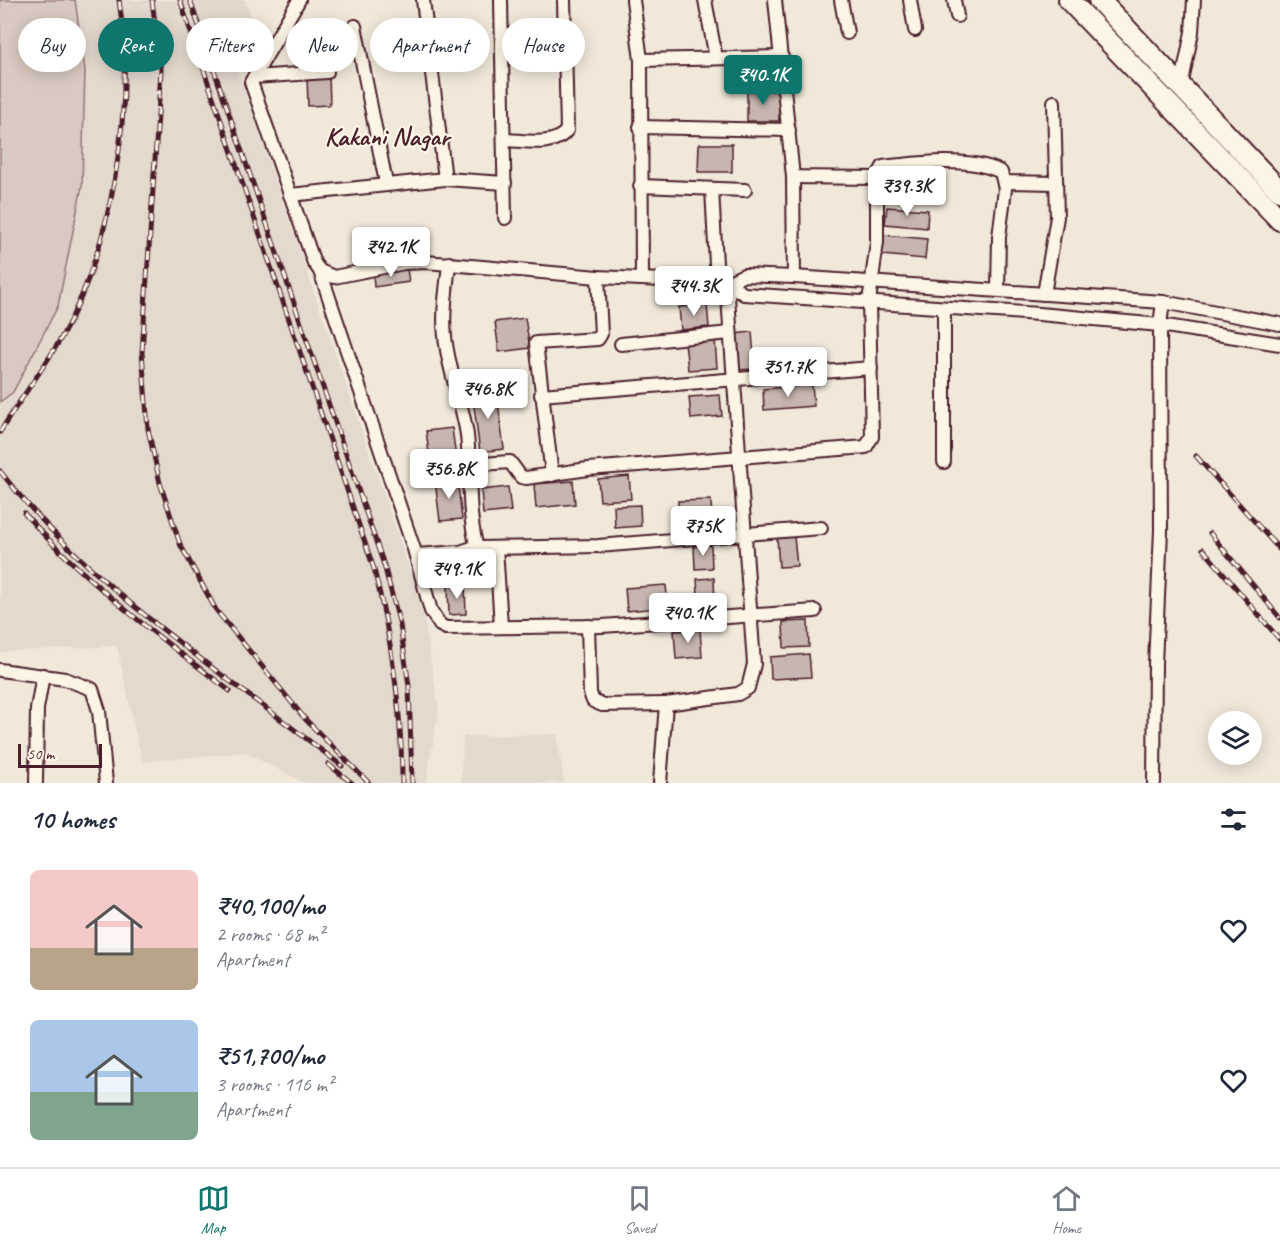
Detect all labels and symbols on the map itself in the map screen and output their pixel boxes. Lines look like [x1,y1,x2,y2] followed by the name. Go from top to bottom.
[714,55,812,106] pin: ₹40.1K
[325,120,452,153] district label: Kakani Nagar
[858,166,956,217] pin: ₹39.3K
[342,227,440,278] pin: ₹42.1K
[645,266,743,317] pin: ₹44.3K
[739,347,837,398] pin: ₹51.7K
[439,369,537,420] pin: ₹46.8K
[400,449,498,500] pin: ₹56.8K
[667,506,739,557] pin: ₹75K
[408,549,506,600] pin: ₹49.1K
[639,593,737,644] pin: ₹40.1K
[18,741,102,768] scale bar

